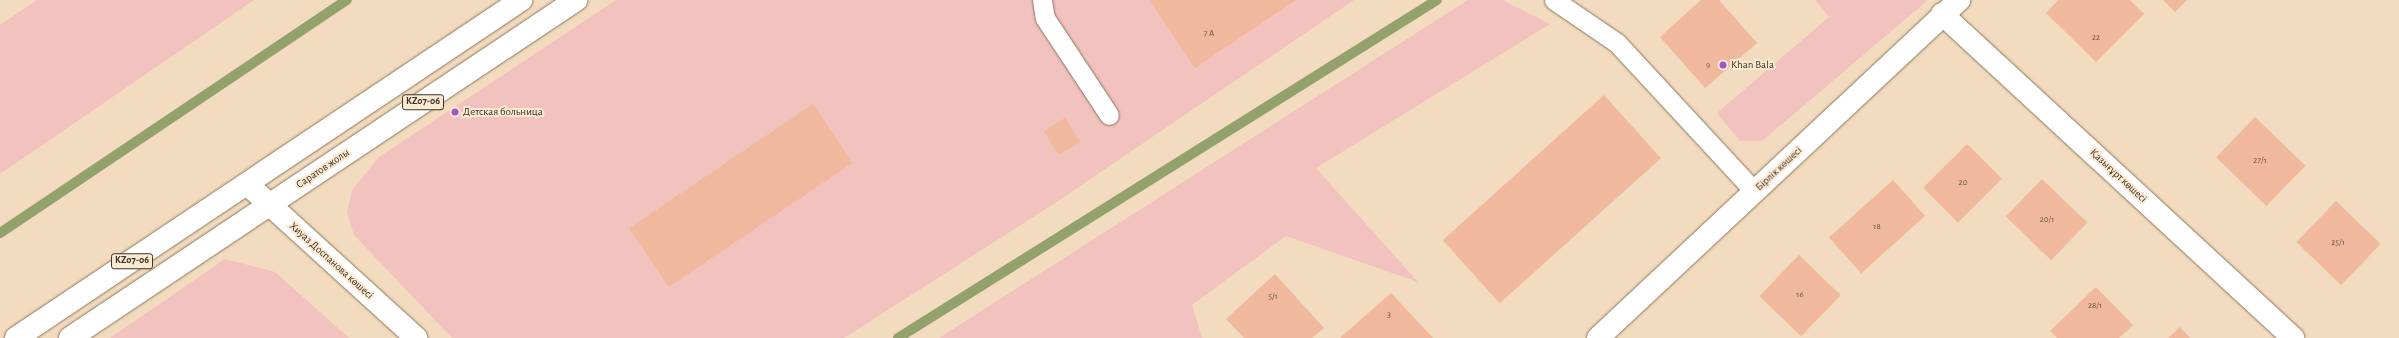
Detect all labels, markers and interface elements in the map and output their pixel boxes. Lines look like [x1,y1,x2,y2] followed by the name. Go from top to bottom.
[1204,29,1214,39] house number: 7 А
[2092,33,2100,43] house number: 22
[1731,58,1774,72] place label: Khan Bala
[1718,60,1728,70] marker: Khan Bala
[1706,61,1710,71] house number: 9
[402,94,444,110] road number: KZ07-06
[463,105,543,119] place label: Детская больница
[450,107,460,117] marker: Детская больница
[1753,144,1805,194] street label: Бірлік көшесі
[294,146,352,192] street label: Саратов жолы
[2087,146,2149,206] street label: Қазығұрт көшесі
[2253,156,2267,166] house number: 27/1
[1959,178,1967,188] house number: 20
[2040,215,2054,225] house number: 20/1
[286,220,376,302] street label: Хиуаз Доспанова көшесі
[1873,222,1881,232] house number: 18
[2331,238,2345,248] house number: 25/1
[111,253,153,269] road number: KZ07-06
[1796,290,1804,300] house number: 16
[1268,292,1278,302] house number: 5/1
[2088,301,2102,311] house number: 28/1
[1387,310,1391,320] house number: 3

